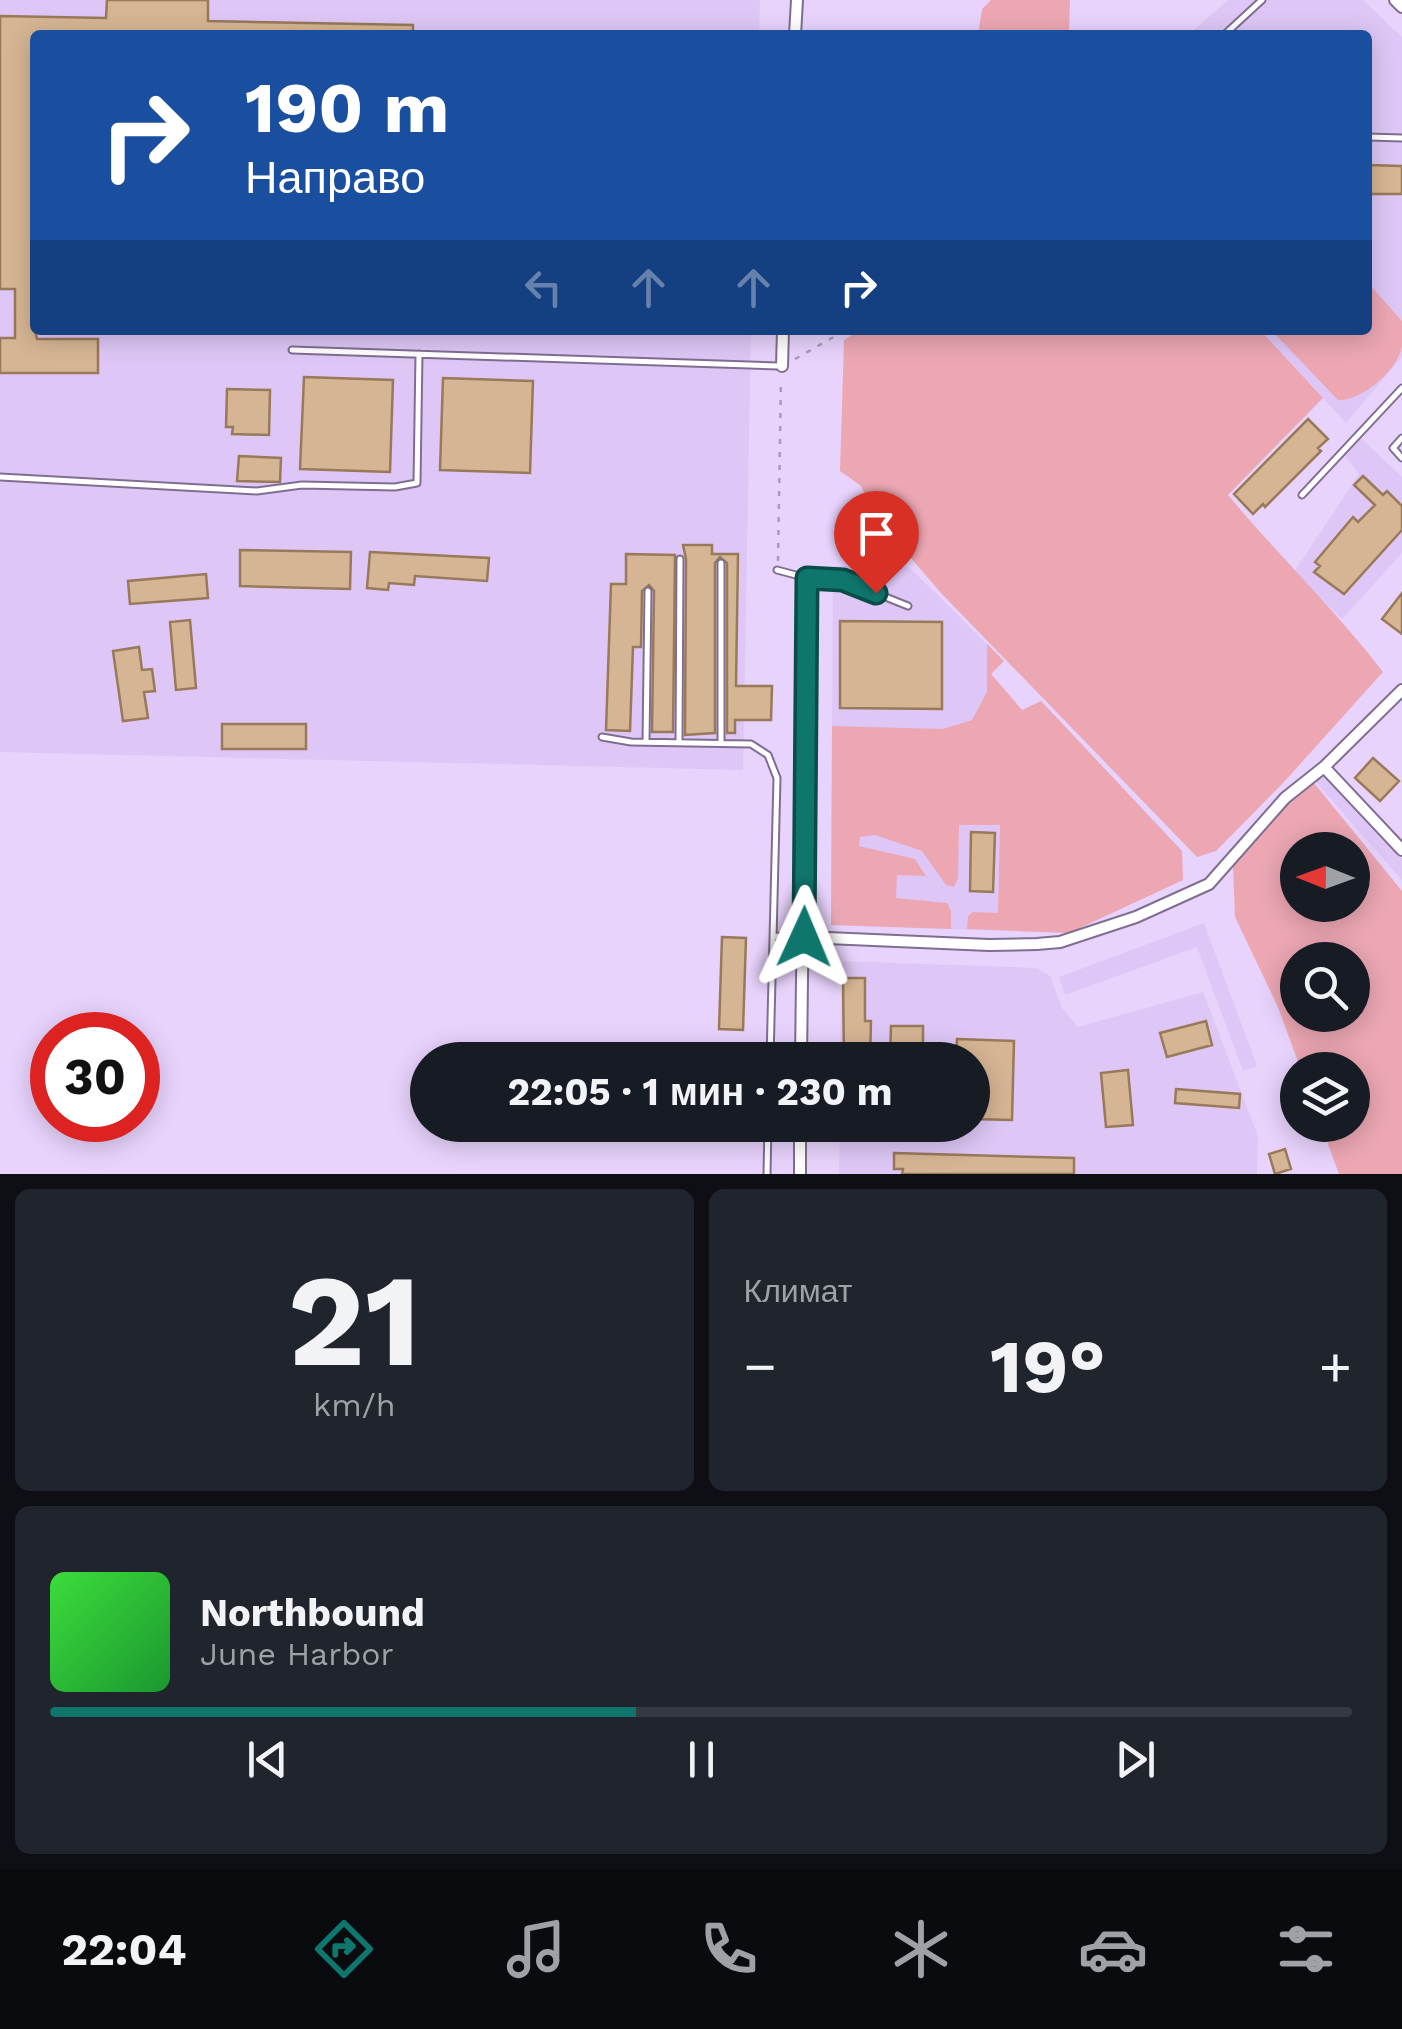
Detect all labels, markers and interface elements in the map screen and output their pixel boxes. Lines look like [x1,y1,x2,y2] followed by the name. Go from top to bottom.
[245,67,449,149] text: 190 m
[80,70,210,200] icon: right
[245,151,425,204] text: Направо
[516,260,571,315] icon: left
[621,260,676,315] icon: ahead
[726,260,781,315] icon: ahead
[831,260,886,315] icon: right
[834,491,919,594] pin
[849,506,904,561] icon: arrive
[1280,832,1370,922] north arrow
[1280,832,1370,1142] map controls
[752,885,856,989] position arrow
[1280,942,1370,1032] button: search
[30,1012,160,1142] speed limit sign: 30
[1280,1052,1370,1142] button: layers
[507,1070,893,1114] text: 22:05 · 1 мин · 230 m
[287,1244,421,1397] text: 21
[744,1272,852,1310] text: Климат
[990,1322,1106,1410] text: 19°
[744,1334,777,1398] text: −
[1319,1334,1352,1398] text: +
[313,1386,395,1424] text: km/h
[200,1591,425,1635] text: Northbound
[200,1635,394,1673] text: June Harbor
[240,1732,295,1787] icon: previous
[674,1732,729,1787] icon: pause
[1108,1732,1163,1787] icon: next
[309,1914,379,1984] icon: directions
[501,1914,571,1984] icon: music
[694,1914,764,1984] icon: phone
[886,1914,956,1984] icon: climate
[1078,1914,1148,1984] icon: car
[1271,1914,1341,1984] icon: filters
[61,1923,186,1976] text: 22:04

